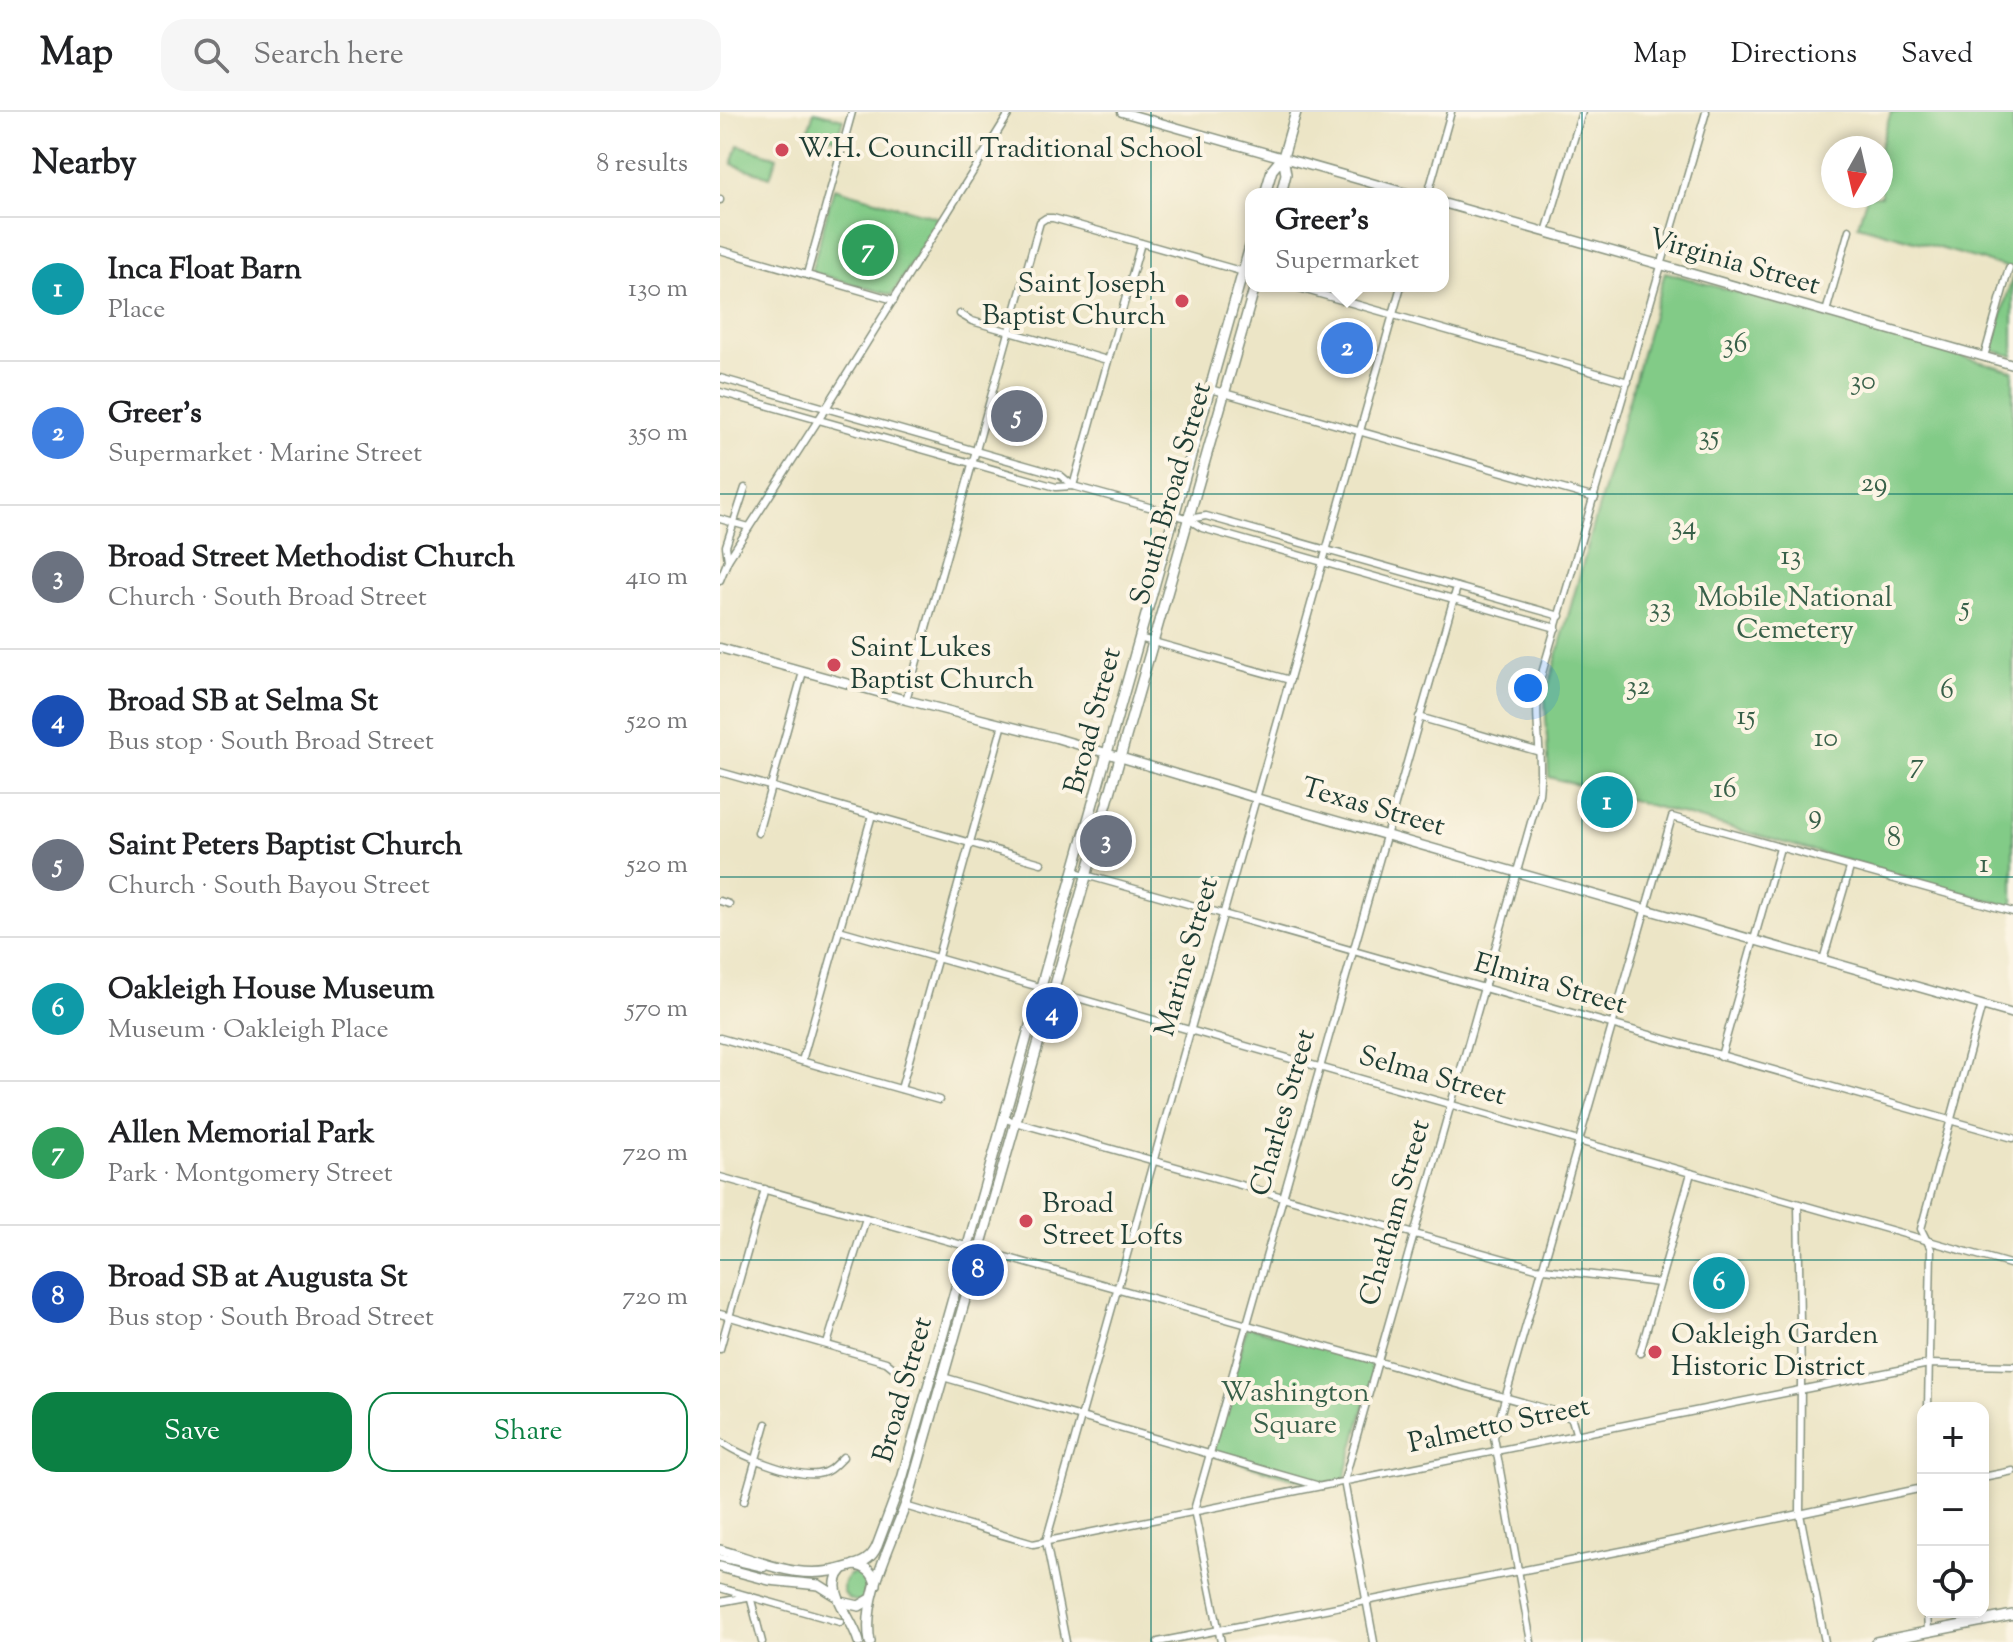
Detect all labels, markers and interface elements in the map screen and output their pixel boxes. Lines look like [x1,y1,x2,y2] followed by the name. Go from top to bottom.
[161,19,721,91] search box
[40,28,113,82] text: Map
[189,33,233,77] icon: search
[253,34,404,77] text: Search here
[1633,35,1687,75] text: Map
[1731,35,1857,75] text: Directions
[1901,35,1973,75] text: Saved
[798,130,1203,170] place label: W.H. Councill Traditional School
[1821,136,1893,208] north arrow
[32,140,137,189] text: Nearby
[773,141,791,159] marker: W.H. Councill Traditional School
[596,146,688,183] text: 8 results
[1245,188,1449,292] popup
[1275,200,1369,243] text: Greer's
[1644,219,1825,307] street label: Virginia Street
[842,220,894,280] pin: 7
[1275,243,1419,280] text: Supermarket
[108,249,302,292] text: Inca Float Barn
[982,265,1166,337] place label: Saint Joseph Baptist Church
[54,271,62,308] text: 1
[628,271,688,308] text: 130 m
[108,292,165,329] text: Place
[1173,292,1191,310] marker: Saint Joseph Baptist Church
[1321,318,1373,378] pin: 2
[1723,325,1747,365] park label: 36
[1850,362,1876,402] park label: 30
[1121,377,1223,610] street label: South Broad Street
[991,386,1043,446] pin: 5
[108,393,202,436] text: Greer's
[52,415,64,452] text: 2
[628,415,688,452] text: 350 m
[1699,417,1720,457] park label: 35
[108,436,422,473] text: Supermarket · Marine Street
[1861,464,1887,504] park label: 29
[1671,507,1697,547] park label: 34
[108,537,515,580] text: Broad Street Methodist Church
[1781,537,1801,577] park label: 13
[53,559,63,596] text: 3
[626,559,688,596] text: 410 m
[1698,579,1893,651] park label: Mobile National Cemetery
[108,580,427,617] text: Church · South Broad Street
[1958,588,1970,628] park label: 5
[1649,589,1671,629] park label: 33
[850,629,1034,701] place label: Saint Lukes Baptist Church
[1055,643,1133,799] street label: Broad Street
[825,656,843,674] marker: Saint Lukes Baptist Church
[1626,667,1650,707] park label: 32
[1508,668,1548,708] your location
[1940,671,1954,711] park label: 6
[108,681,378,724] text: Broad SB at Selma St
[1736,697,1756,737] park label: 15
[51,703,65,740] text: 4
[626,703,688,740] text: 520 m
[1814,719,1838,759] park label: 10
[108,724,434,761] text: Bus stop · South Broad Street
[1910,745,1924,785] park label: 7
[1297,768,1450,848] street label: Texas Street
[1713,770,1737,810] park label: 16
[1581,772,1633,832] pin: 1
[1808,796,1822,836] park label: 9
[1080,811,1132,871] pin: 3
[1887,819,1901,859] park label: 8
[108,825,463,868] text: Saint Peters Baptist Church
[1979,845,1989,885] park label: 1
[54,847,62,884] text: 5
[626,847,688,884] text: 520 m
[108,868,430,905] text: Church · South Bayou Street
[1146,872,1230,1041] street label: Marine Street
[1469,944,1632,1026] street label: Elmira Street
[108,969,435,1012] text: Oakleigh House Museum
[1026,983,1078,1043] pin: 4
[52,991,64,1028] text: 6
[626,991,688,1028] text: 570 m
[108,1012,389,1049] text: Museum · Oakleigh Place
[1241,1025,1327,1201] street label: Charles Street
[1354,1037,1511,1117] street label: Selma Street
[108,1113,375,1156] text: Allen Memorial Park
[1350,1115,1442,1311] street label: Chatham Street
[51,1135,65,1172] text: 7
[622,1135,688,1172] text: 720 m
[108,1156,393,1193] text: Park · Montgomery Street
[1042,1185,1183,1257] place label: Broad Street Lofts
[1017,1212,1035,1230] marker: Broad Street Lofts
[952,1240,1004,1300] pin: 8
[1693,1253,1745,1313] pin: 6
[108,1257,408,1300] text: Broad SB at Augusta St
[51,1279,65,1316] text: 8
[622,1279,688,1316] text: 720 m
[108,1300,434,1337] text: Bus stop · South Broad Street
[864,1312,944,1468] street label: Broad Street
[1671,1316,1879,1388] place label: Oakleigh Garden Historic District
[1646,1343,1664,1361] marker: Oakleigh Garden Historic District
[1220,1374,1370,1446] park label: Washington Square
[1405,1387,1594,1465] street label: Palmetto Street
[32,1392,352,1472] button: Save
[368,1392,688,1472] button: Share
[1917,1402,1989,1618] map controls
[1917,1402,1989,1474] button: +
[1917,1474,1989,1546] button: −
[1917,1546,1989,1618] button: locate

